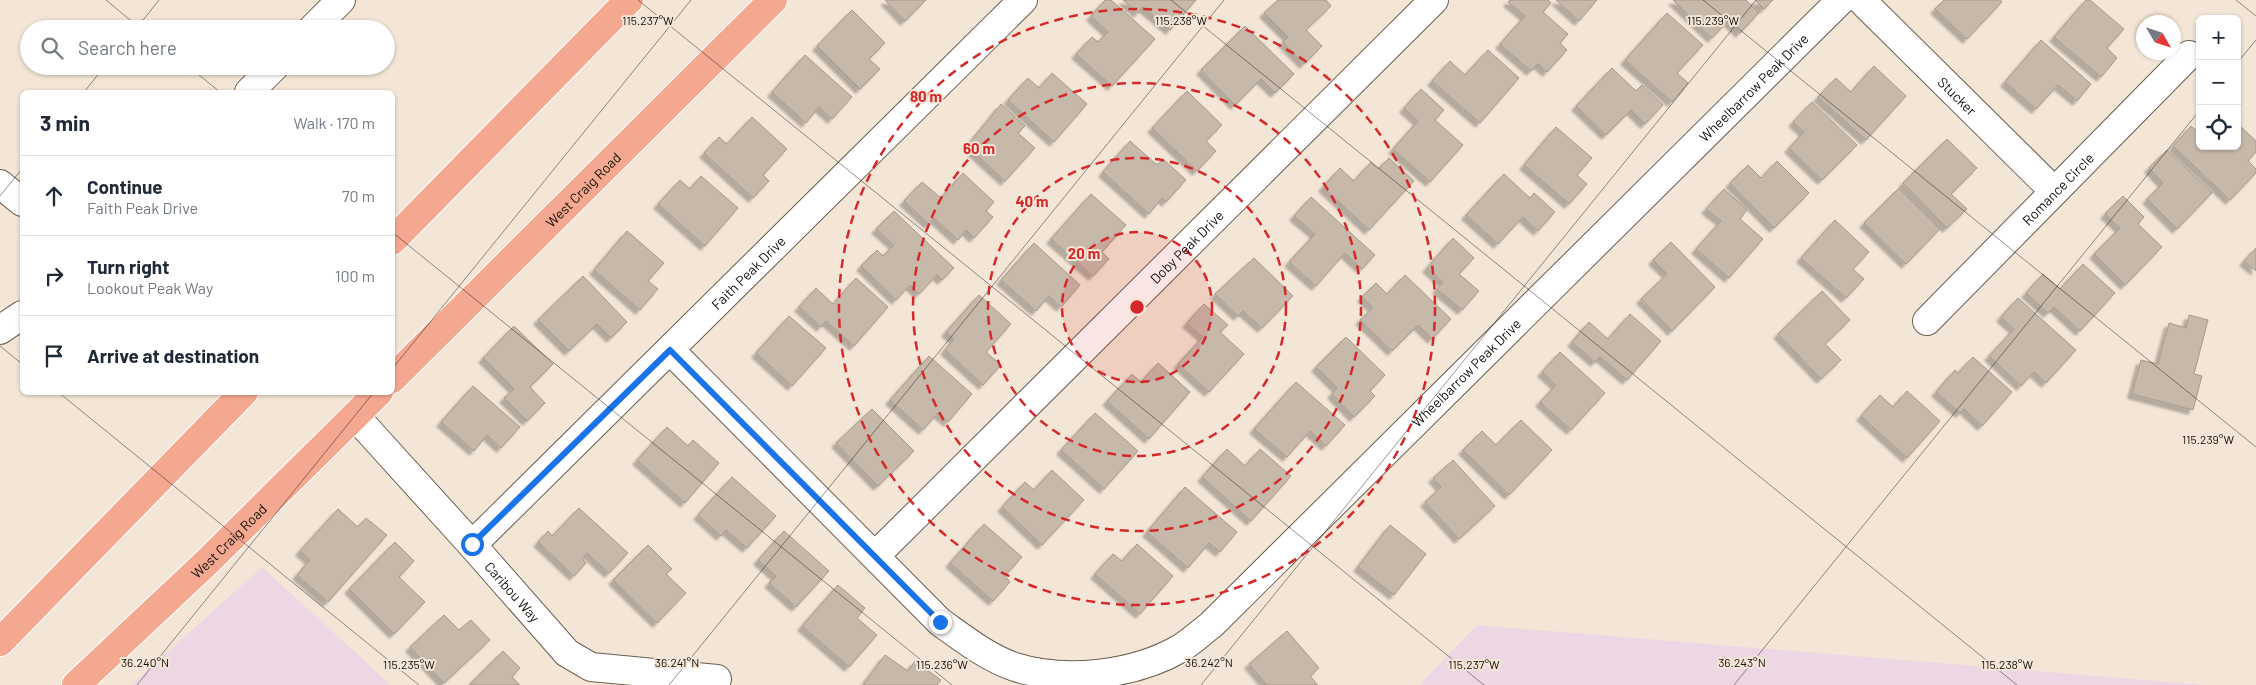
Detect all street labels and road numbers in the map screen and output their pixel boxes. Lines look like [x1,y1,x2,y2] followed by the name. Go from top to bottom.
[1695,29,1811,145] street label: Wheelbarrow Peak Drive
[1935,73,1980,118] street label: Stucker
[542,148,624,230] street label: West Craig Road
[2018,149,2097,228] street label: Romance Circle
[1146,206,1227,287] street label: Doby Peak Drive
[707,232,788,312] street label: Faith Peak Drive
[1408,315,1524,430] street label: Wheelbarrow Peak Drive
[187,500,270,581] street label: West Craig Road
[482,558,544,626] street label: Caribou Way

